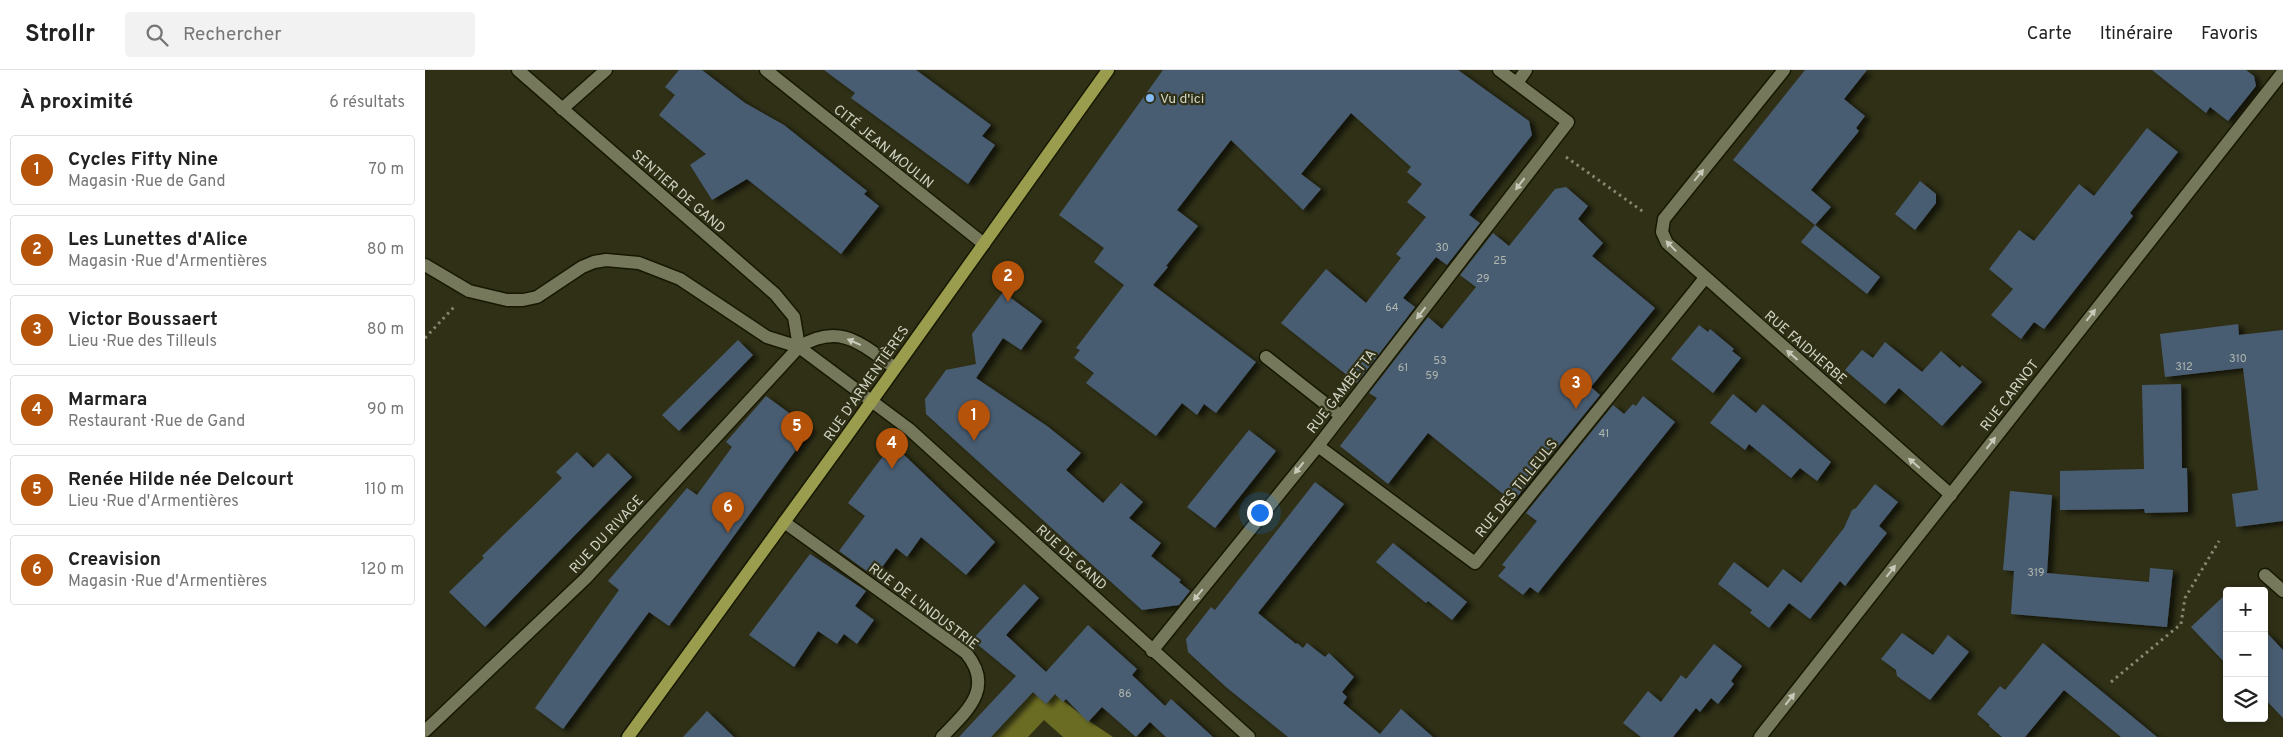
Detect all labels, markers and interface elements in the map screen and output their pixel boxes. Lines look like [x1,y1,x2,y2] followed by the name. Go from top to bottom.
[125,12,475,57] search box
[25,20,95,50] text: Strollr
[143,21,171,49] icon: search
[183,23,282,47] text: Rechercher
[2027,23,2072,46] text: Carte
[2100,23,2173,46] text: Itinéraire
[2201,23,2258,46] text: Favoris
[20,89,133,116] text: À proximité
[1160,91,1204,108] place label: Vu d'ici
[1144,92,1156,104] marker: Vu d'ici
[329,93,405,113] text: 6 résultats
[830,101,937,193] street label: CITÉ JEAN MOULIN
[628,147,728,237] street label: SENTIER DE GAND
[68,148,218,172] text: Cycles Fifty Nine
[34,160,40,180] text: 1
[369,160,404,180] text: 70 m
[1694,169,1705,182] one-way arrow
[68,172,226,192] text: Magasin · Rue de Gand
[1515,177,1526,190] one-way arrow
[68,228,248,252] text: Les Lunettes d'Alice
[32,240,42,260] text: 2
[367,240,404,260] text: 80 m
[1435,241,1449,255] house number: 30
[1665,241,1677,253] one-way arrow
[68,252,267,272] text: Magasin · Rue d'Armentières
[1493,254,1507,268] house number: 25
[992,261,1024,302] pin: 2
[1476,272,1490,286] house number: 29
[1385,301,1399,315] house number: 64
[1415,306,1426,319] one-way arrow
[68,308,218,332] text: Victor Boussaert
[1760,308,1850,389] street label: RUE FAIDHERBE
[2086,308,2096,322] one-way arrow
[32,320,42,340] text: 3
[367,320,404,340] text: 80 m
[820,322,914,445] street label: RUE D'ARMENTIÈRES
[68,332,217,352] text: Lieu · Rue des Tilleuls
[847,337,861,345] one-way arrow
[1304,346,1380,437] street label: RUE GAMBETTA
[1786,350,1798,361] one-way arrow
[2229,352,2247,366] house number: 310
[1433,354,1447,368] house number: 53
[1977,357,2043,435] street label: RUE CARNOT
[2175,360,2193,374] house number: 312
[1398,361,1408,375] house number: 61
[1560,368,1592,409] pin: 3
[1425,369,1439,383] house number: 59
[68,388,147,412] text: Marmara
[32,400,42,420] text: 4
[367,400,404,420] text: 90 m
[958,400,990,441] pin: 1
[781,411,813,452] pin: 5
[68,412,245,432] text: Restaurant · Rue de Gand
[1599,427,1609,441] house number: 41
[876,428,908,469] pin: 4
[1472,437,1562,541] street label: RUE DES TILLEULS
[1986,437,1997,450] one-way arrow
[1908,457,1921,468] one-way arrow
[1294,462,1305,475] one-way arrow
[68,468,294,492] text: Renée Hilde née Delcourt
[32,480,42,500] text: 5
[364,480,404,500] text: 110 m
[68,492,239,512] text: Lieu · Rue d'Armentières
[566,492,648,578] street label: RUE DU RIVAGE
[712,492,744,533] pin: 6
[1247,500,1273,526] your location
[1032,522,1110,594] street label: RUE DE GAND
[68,548,161,572] text: Creavision
[32,560,42,580] text: 6
[361,560,404,580] text: 120 m
[865,560,981,654] street label: RUE DE L'INDUSTRIE
[1885,565,1896,578] one-way arrow
[2027,566,2045,580] house number: 319
[68,572,267,592] text: Magasin · Rue d'Armentières
[2223,587,2268,722] map controls
[2223,587,2268,632] button: +
[1192,588,1203,601] one-way arrow
[2223,632,2268,677] button: −
[2223,677,2268,722] button: layers
[1118,687,1132,701] house number: 86
[1785,693,1796,706] one-way arrow

